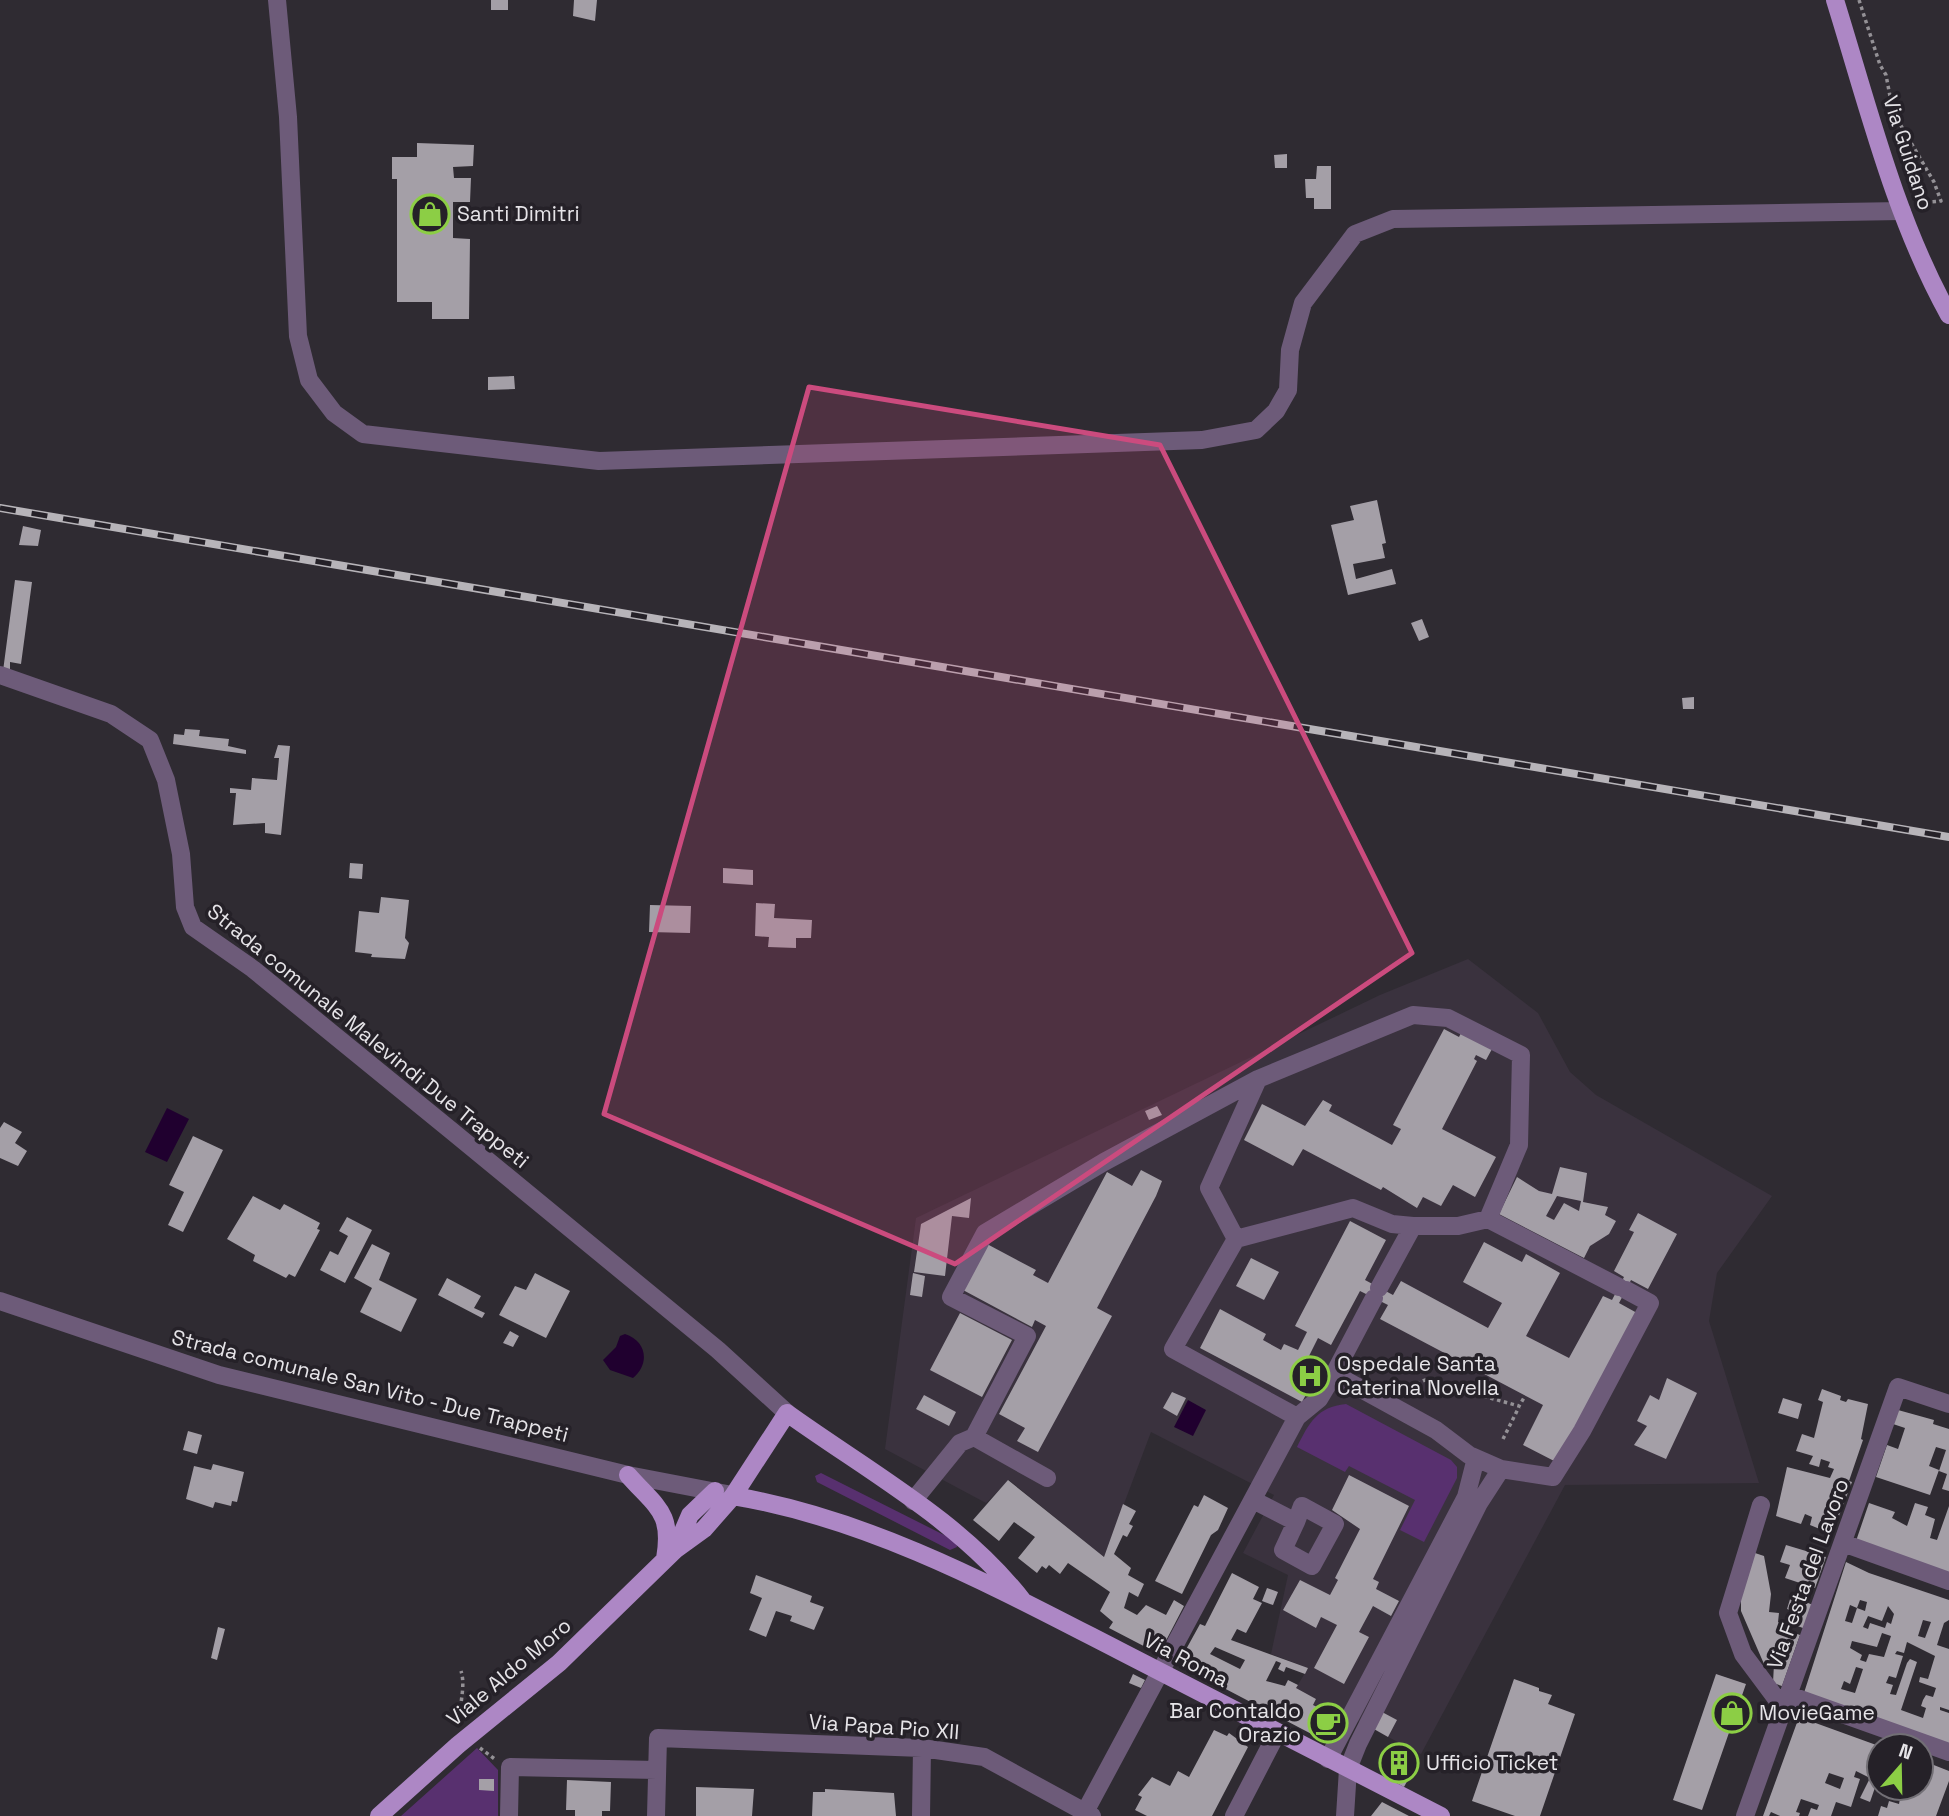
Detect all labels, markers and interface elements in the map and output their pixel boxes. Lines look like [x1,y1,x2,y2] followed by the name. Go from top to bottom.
[1877,92,1940,214] street label: Via Guidano
[409,193,451,235] shop icon: Santi Dimitri
[457,200,580,227] place label: Santi Dimitri
[202,897,535,1174] street label: Strada comunale Malevindi Due Trappeti
[169,1323,571,1448] street label: Strada comunale San Vito - Due Trappeti
[1337,1350,1499,1401] place label: Ospedale Santa Caterina Novella
[1289,1355,1331,1397] hospital icon: Ospedale Santa Caterina Novella
[1760,1475,1855,1673] street label: Via Festa del Lavoro
[441,1612,577,1732] street label: Viale Aldo Moro
[1139,1626,1233,1693] street label: Via Roma
[1711,1692,1753,1734] shop icon: MovieGame
[1169,1697,1301,1748] place label: Bar Contaldo Orazio
[1759,1699,1875,1726] place label: MovieGame
[1307,1702,1349,1744] cafe icon: Bar Contaldo Orazio
[808,1708,960,1745] street label: Via Papa Pio XII
[1865,1732,1935,1802] north arrow
[1895,1738,1916,1765] text: N
[1378,1742,1420,1784] building icon: Ufficio Ticket
[1426,1749,1558,1776] place label: Ufficio Ticket

